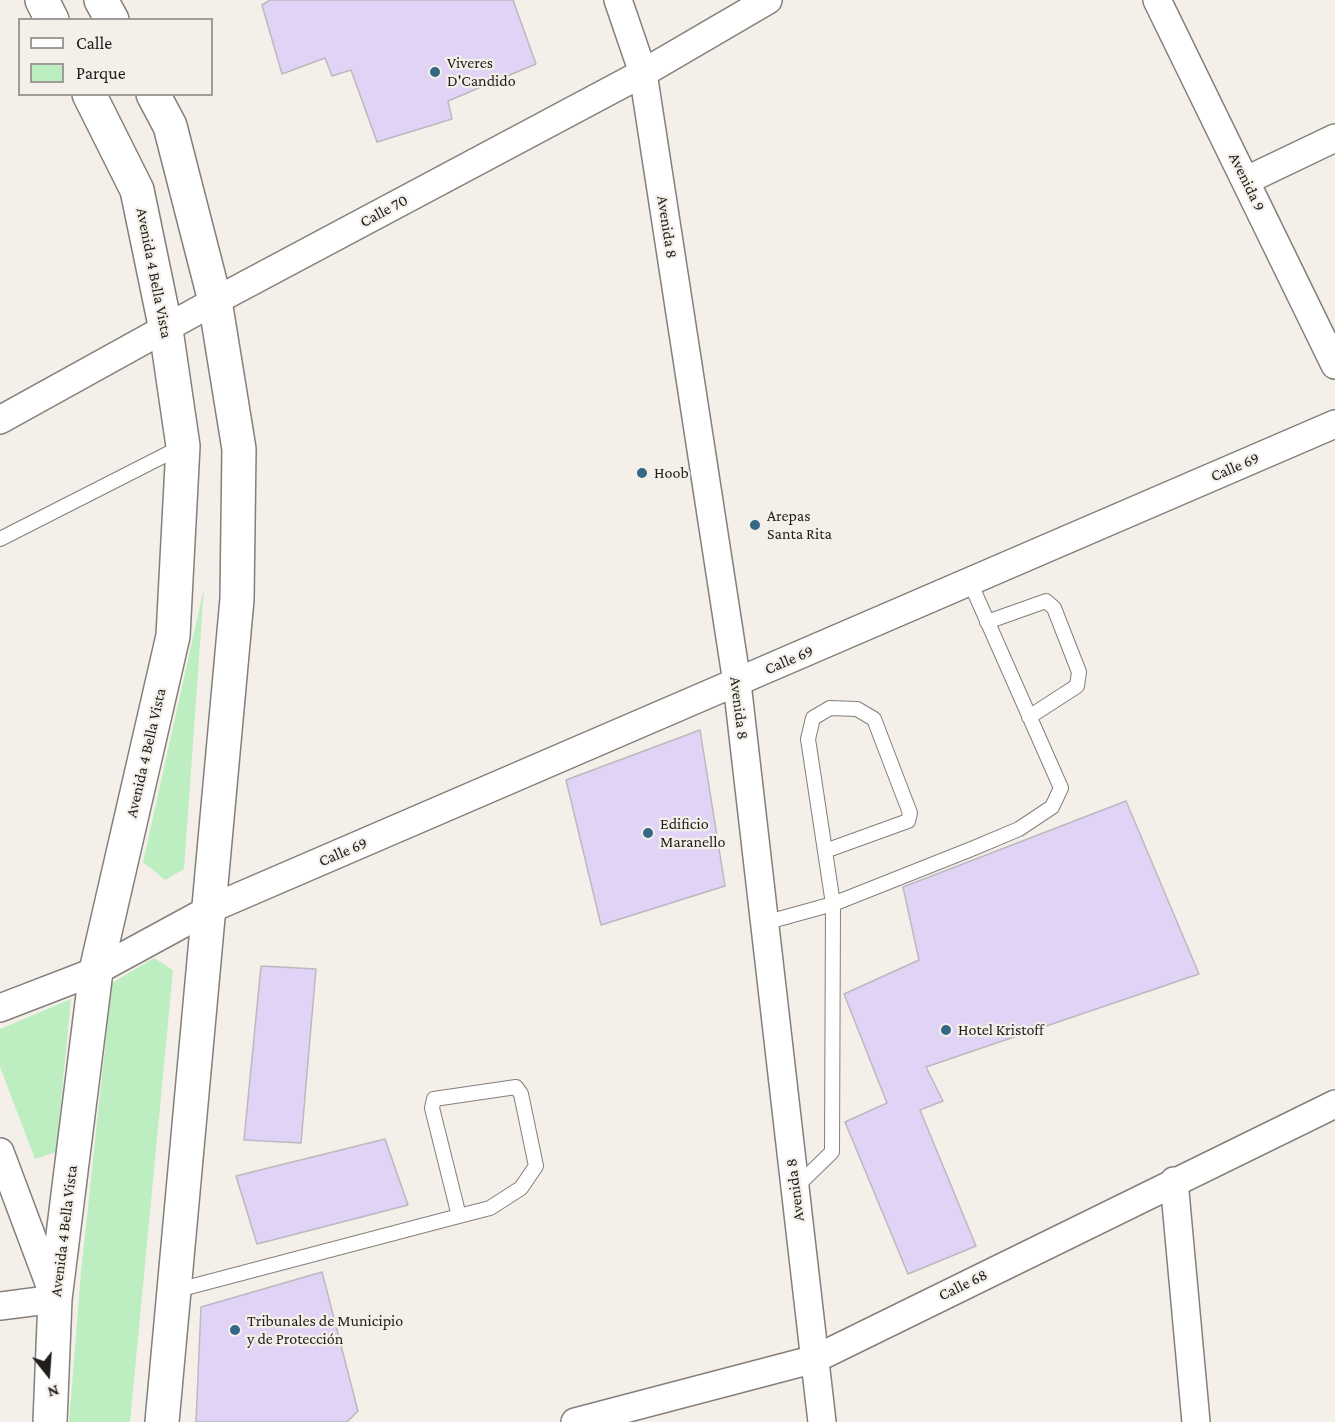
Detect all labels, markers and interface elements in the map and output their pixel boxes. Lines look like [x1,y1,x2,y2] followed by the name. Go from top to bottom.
[18,18,213,96] legend
[76,33,112,53] text: Calle
[447,53,516,91] place label: Viveres D'Candido
[76,63,126,83] text: Parque
[428,65,442,79] marker: Viveres D'Candido
[1225,150,1269,214] street label: Avenida 9
[357,190,411,232] street label: Calle 70
[653,194,681,260] street label: Avenida 8
[132,206,176,340] street label: Avenida 4 Bella Vista
[1208,448,1262,486] street label: Calle 69
[654,463,689,483] place label: Hoob
[635,466,649,480] marker: Hoob
[767,506,832,544] place label: Arepas Santa Rita
[748,518,762,532] marker: Arepas Santa Rita
[762,641,816,679] street label: Calle 69
[726,675,752,741] street label: Avenida 8
[122,686,170,820] street label: Avenida 4 Bella Vista
[660,814,725,852] place label: Edificio Maranello
[641,826,655,840] marker: Edificio Maranello
[316,833,370,871] street label: Calle 69
[958,1020,1044,1040] place label: Hotel Kristoff
[939,1023,953,1037] marker: Hotel Kristoff
[782,1157,808,1223] street label: Avenida 8
[46,1164,82,1298] street label: Avenida 4 Bella Vista
[935,1265,991,1305] street label: Calle 68
[247,1311,403,1349] place label: Tribunales de Municipio y de Protección
[228,1323,242,1337] marker: Tribunales de Municipio y de Protección
[18,1344,78,1404] north arrow
[46,1382,61,1401] text: N

